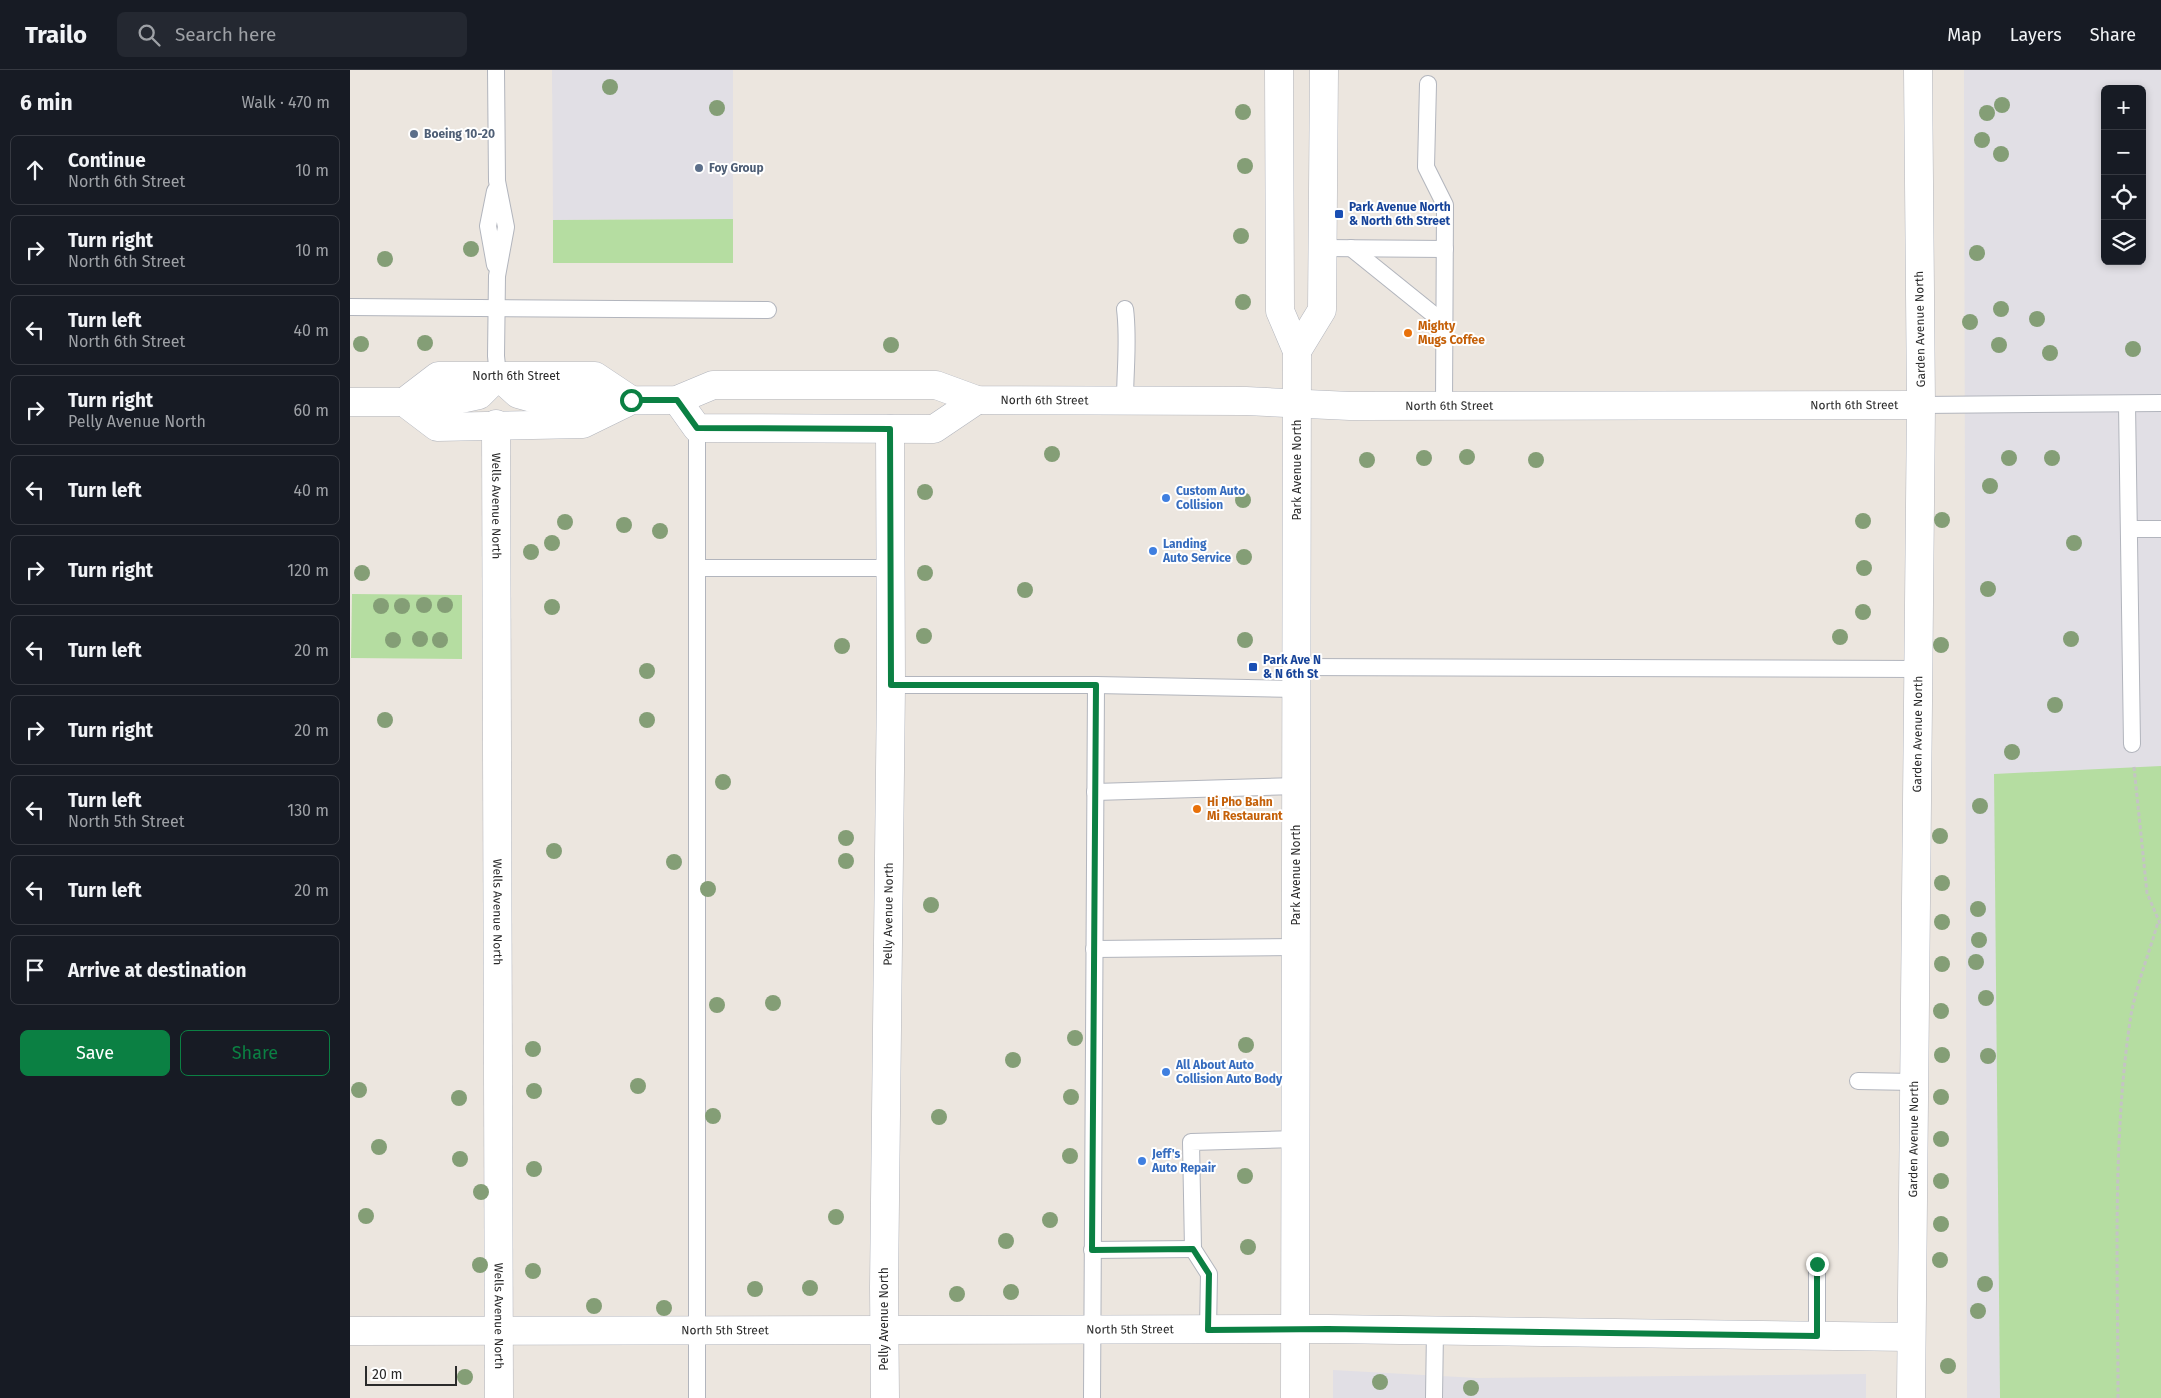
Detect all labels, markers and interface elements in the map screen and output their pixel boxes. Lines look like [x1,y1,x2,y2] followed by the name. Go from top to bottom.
[117,12,467,57] search box
[25,21,87,49] text: Trailo
[135,21,163,49] icon: search
[175,23,276,46] text: Search here
[1947,24,1982,46] text: Map
[2010,24,2062,46] text: Layers
[2090,24,2136,46] text: Share
[2101,85,2146,265] map controls
[2101,85,2146,130] button: +
[20,90,73,116] text: 6 min
[242,93,330,112] text: Walk · 470 m
[424,127,495,141] place label: Boeing 10-20
[408,128,420,140] marker: Boeing 10-20
[2101,130,2146,175] button: −
[68,149,146,172] text: Continue
[21,156,49,184] icon: ahead
[295,161,329,180] text: 10 m
[709,161,764,175] place label: Foy Group
[693,162,705,174] marker: Foy Group
[68,172,185,191] text: North 6th Street
[2101,175,2146,220] button: locate
[1349,200,1451,228] place label: Park Avenue North & North 6th Street
[1333,208,1345,220] marker: Park Avenue North & North 6th Street
[2101,220,2146,265] button: layers
[68,229,153,252] text: Turn right
[21,236,49,264] icon: right
[295,241,329,260] text: 10 m
[68,252,185,271] text: North 6th Street
[1912,271,1928,387] street label: Garden Avenue North
[68,309,142,332] text: Turn left
[21,316,49,344] icon: left
[1418,319,1485,347] place label: Mighty Mugs Coffee
[294,321,329,340] text: 40 m
[1402,327,1414,339] marker: Mighty Mugs Coffee
[68,332,185,351] text: North 6th Street
[472,369,561,383] street label: North 6th Street
[68,389,153,412] text: Turn right
[620,389,643,412] route start
[1000,393,1089,407] street label: North 6th Street
[21,396,49,424] icon: right
[1810,398,1899,412] street label: North 6th Street
[1405,399,1494,413] street label: North 6th Street
[294,401,329,420] text: 60 m
[68,412,206,431] text: Pelly Avenue North
[1290,419,1304,521] street label: Park Avenue North
[489,453,503,559] street label: Wells Avenue North
[21,476,49,504] icon: left
[68,479,142,502] text: Turn left
[294,481,329,500] text: 40 m
[1176,484,1245,512] place label: Custom Auto Collision
[1160,492,1172,504] marker: Custom Auto Collision
[1162,537,1232,565] place label: Landing Auto Service
[1147,545,1159,557] marker: Landing Auto Service
[21,556,49,584] icon: right
[68,559,153,582] text: Turn right
[287,561,329,580] text: 120 m
[21,636,49,664] icon: left
[68,639,142,662] text: Turn left
[294,641,329,660] text: 20 m
[1263,653,1321,681] place label: Park Ave N & N 6th St
[1247,661,1259,673] marker: Park Ave N & N 6th St
[1910,676,1925,792] street label: Garden Avenue North
[21,716,49,744] icon: right
[68,719,153,742] text: Turn right
[294,721,329,740] text: 20 m
[68,789,142,812] text: Turn left
[1207,795,1283,823] place label: Hi Pho Bahn Mi Restaurant
[21,796,49,824] icon: left
[287,801,329,820] text: 130 m
[1191,803,1203,815] marker: Hi Pho Bahn Mi Restaurant
[68,812,185,831] text: North 5th Street
[1289,824,1303,926] street label: Park Avenue North
[490,859,505,965] street label: Wells Avenue North
[881,862,896,966] street label: Pelly Avenue North
[21,876,49,904] icon: left
[68,879,142,902] text: Turn left
[294,881,329,900] text: 20 m
[21,956,49,984] icon: arrive
[68,959,247,982] text: Arrive at destination
[20,1030,170,1076] button: Save
[180,1030,330,1076] button: Share
[1175,1058,1283,1086] place label: All About Auto Collision Auto Body
[1160,1066,1172,1078] marker: All About Auto Collision Auto Body
[1906,1081,1921,1197] street label: Garden Avenue North
[1151,1147,1216,1175] place label: Jeff's Auto Repair
[1136,1155,1148,1167] marker: Jeff's Auto Repair
[1806,1253,1829,1276] route end
[492,1263,506,1369] street label: Wells Avenue North
[877,1267,891,1371] street label: Pelly Avenue North
[1086,1322,1174,1336] street label: North 5th Street
[681,1323,769,1337] street label: North 5th Street
[365,1363,458,1386] scale bar
[372,1366,402,1383] text: 20 m

